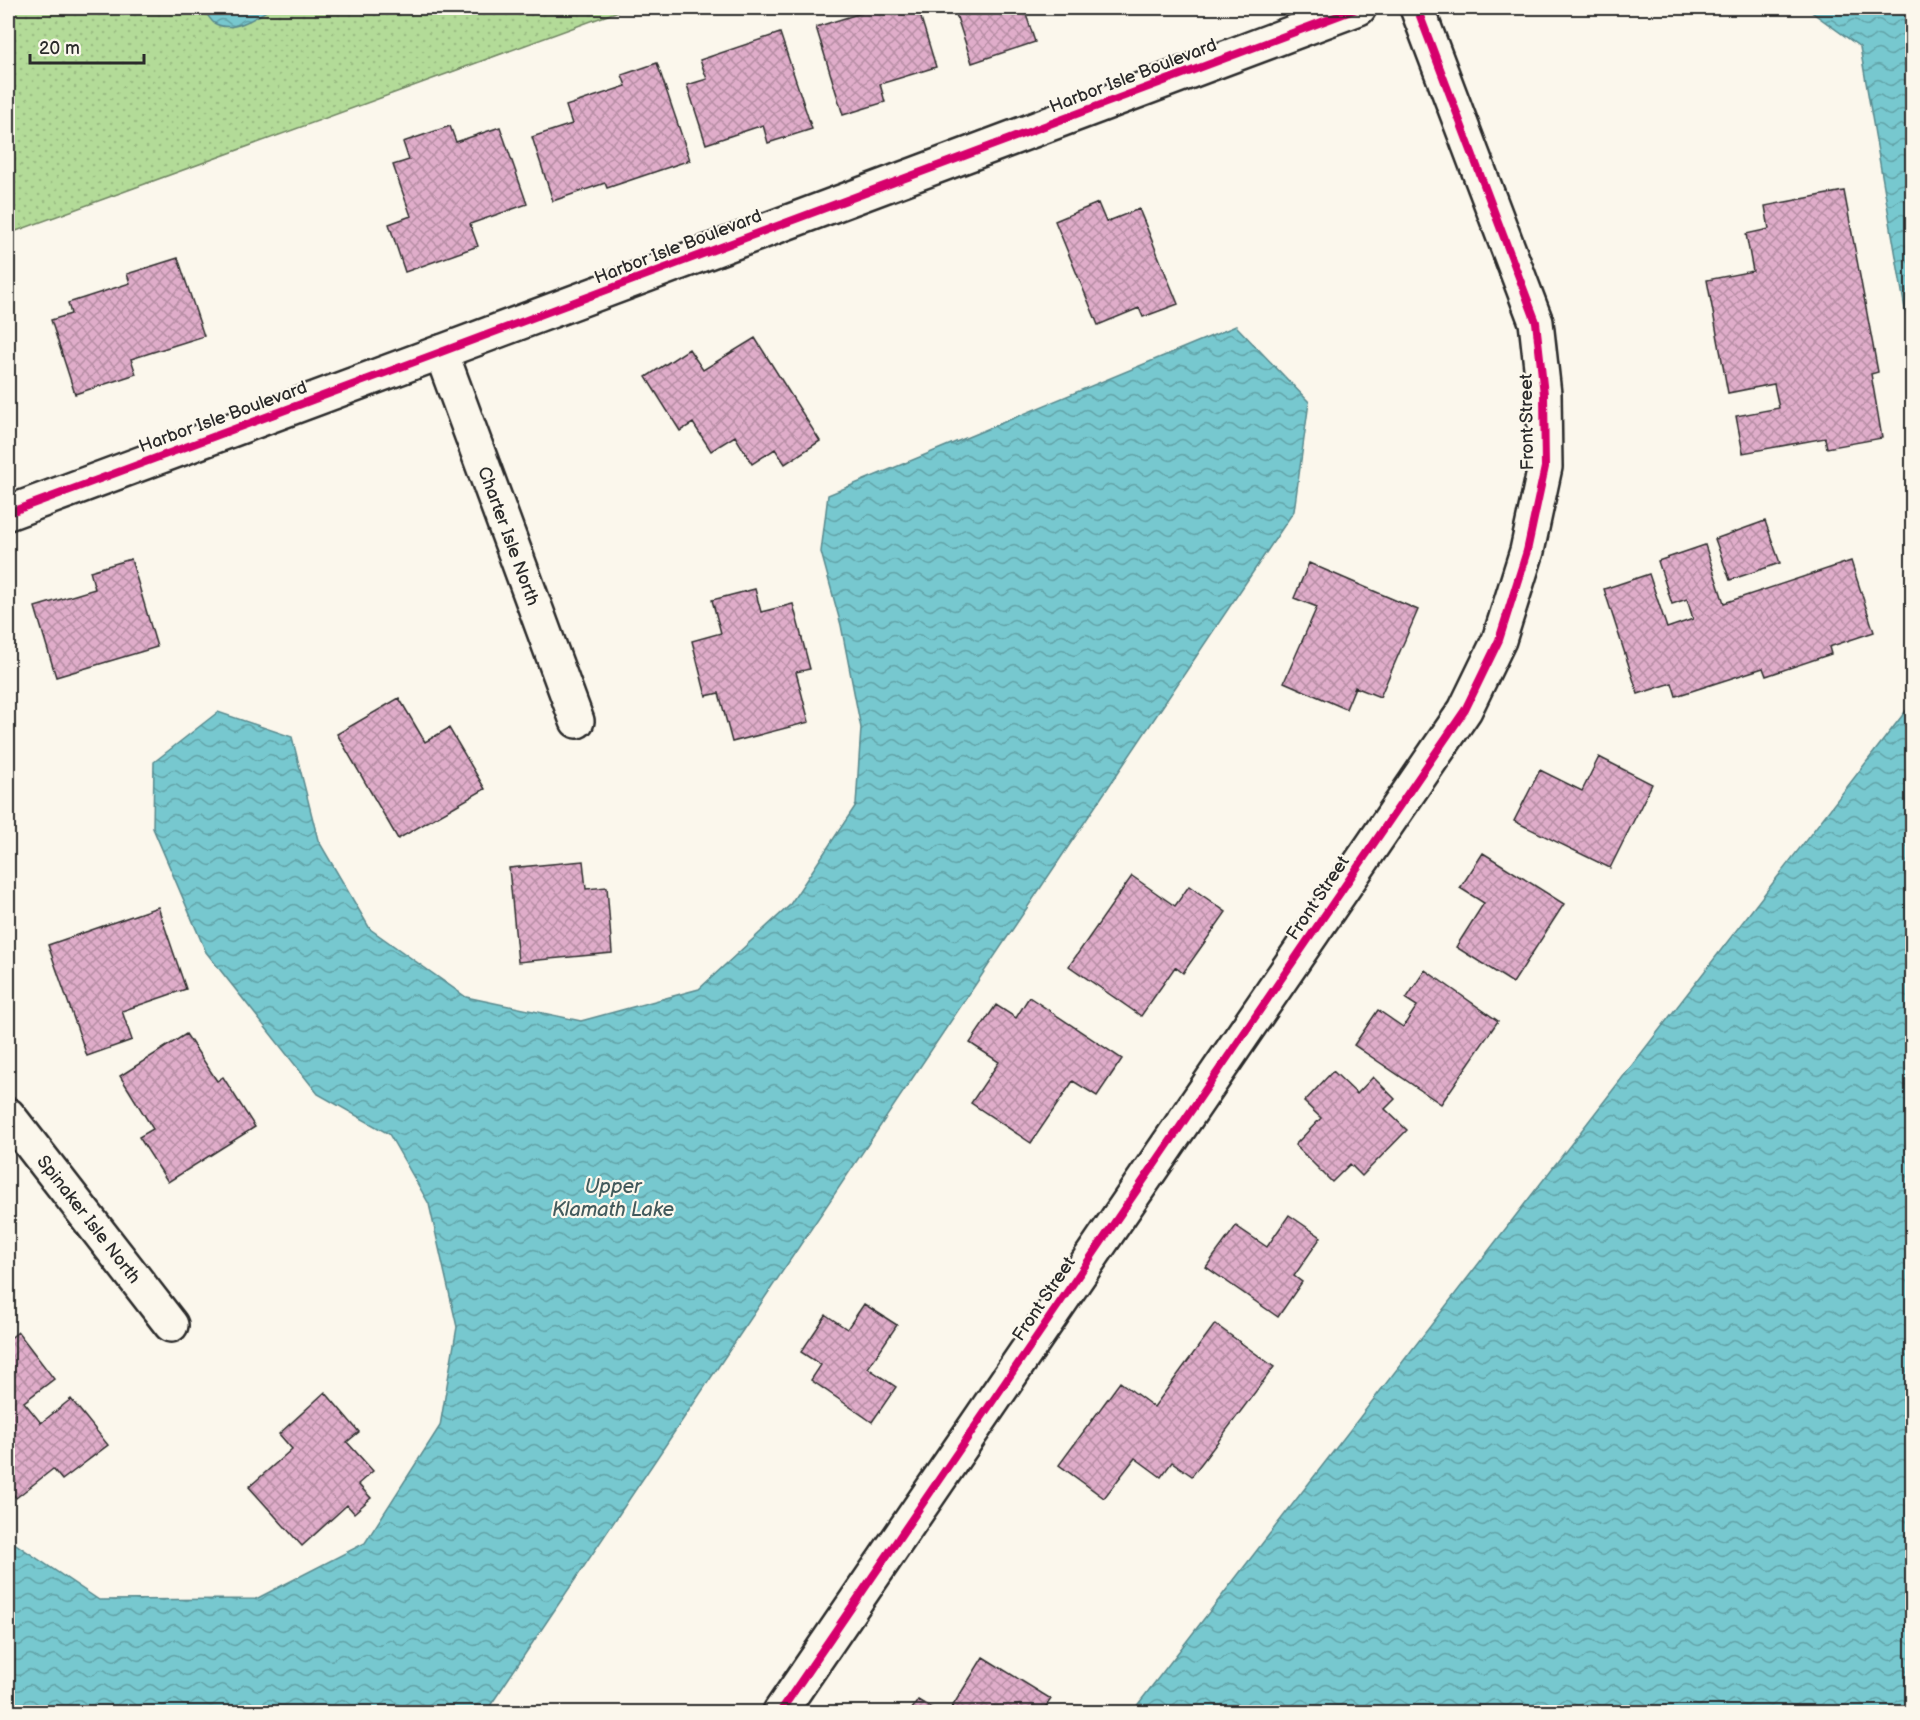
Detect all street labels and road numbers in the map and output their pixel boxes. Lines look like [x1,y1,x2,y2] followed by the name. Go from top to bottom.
[1046,34,1220,118] street label: Harbor Isle Boulevard
[591,205,765,289] street label: Harbor Isle Boulevard
[1516,373,1538,471] street label: Front Street
[136,377,310,457] street label: Harbor Isle Boulevard
[474,463,544,608] street label: Charter Isle North
[1282,852,1354,944] street label: Front Street
[33,1151,145,1288] street label: Spinaker Isle North
[1008,1253,1080,1345] street label: Front Street

